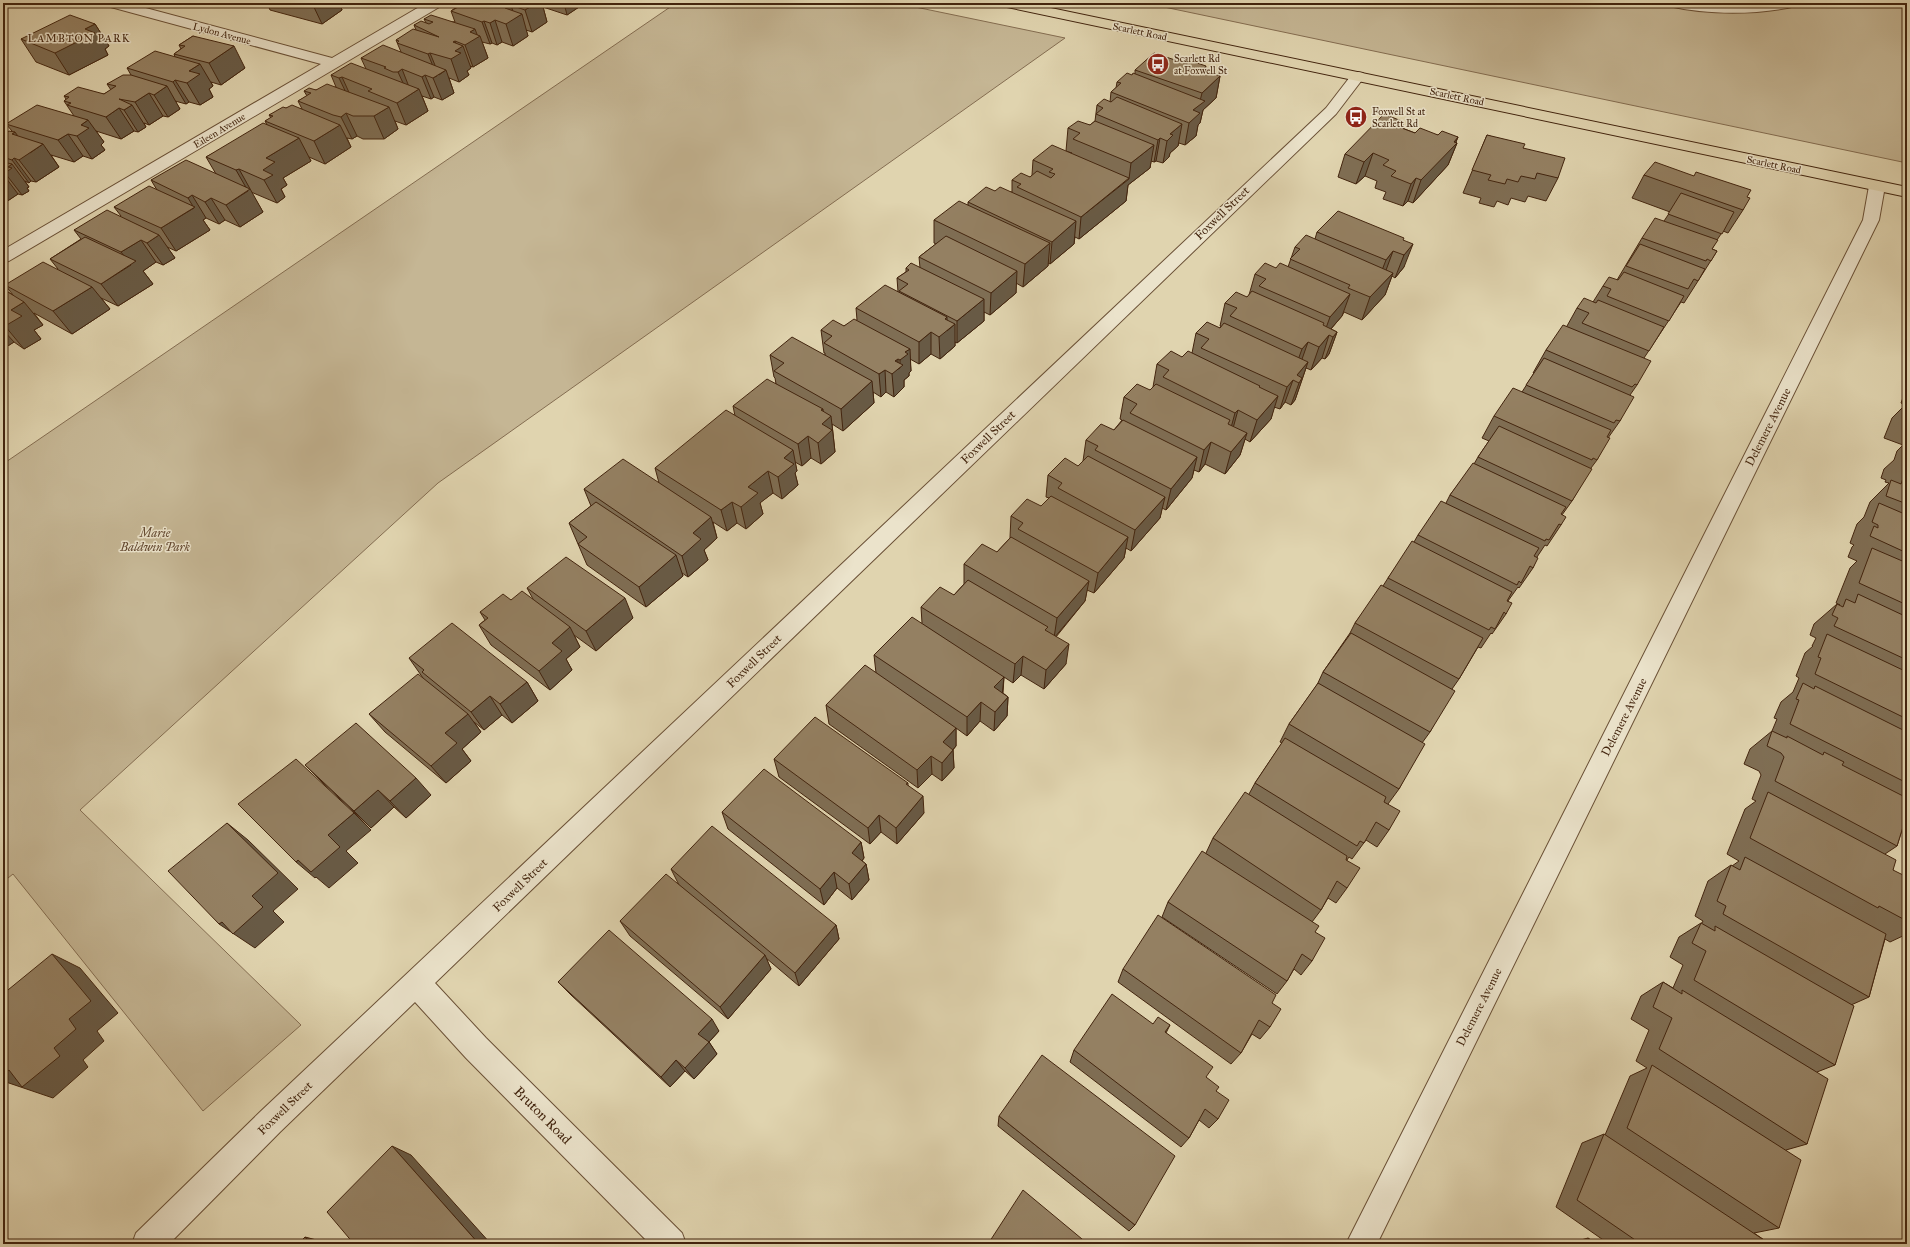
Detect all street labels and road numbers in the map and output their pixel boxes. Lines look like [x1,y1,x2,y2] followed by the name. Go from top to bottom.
[191,20,252,47] street label: Lydon Avenue
[1112,20,1168,44] street label: Scarlett Road
[1429,85,1485,109] street label: Scarlett Road
[191,111,248,151] street label: Eileen Avenue
[1746,153,1802,177] street label: Scarlett Road
[1192,183,1253,243] street label: Foxwell Street
[1742,386,1794,468] street label: Delemere Avenue
[958,407,1019,467] street label: Foxwell Street
[724,631,785,691] street label: Foxwell Street
[1598,676,1650,758] street label: Delemere Avenue
[490,855,551,915] street label: Foxwell Street
[1453,966,1505,1048] street label: Delemere Avenue
[255,1078,316,1138] street label: Foxwell Street
[510,1083,575,1148] street label: Bruton Road

